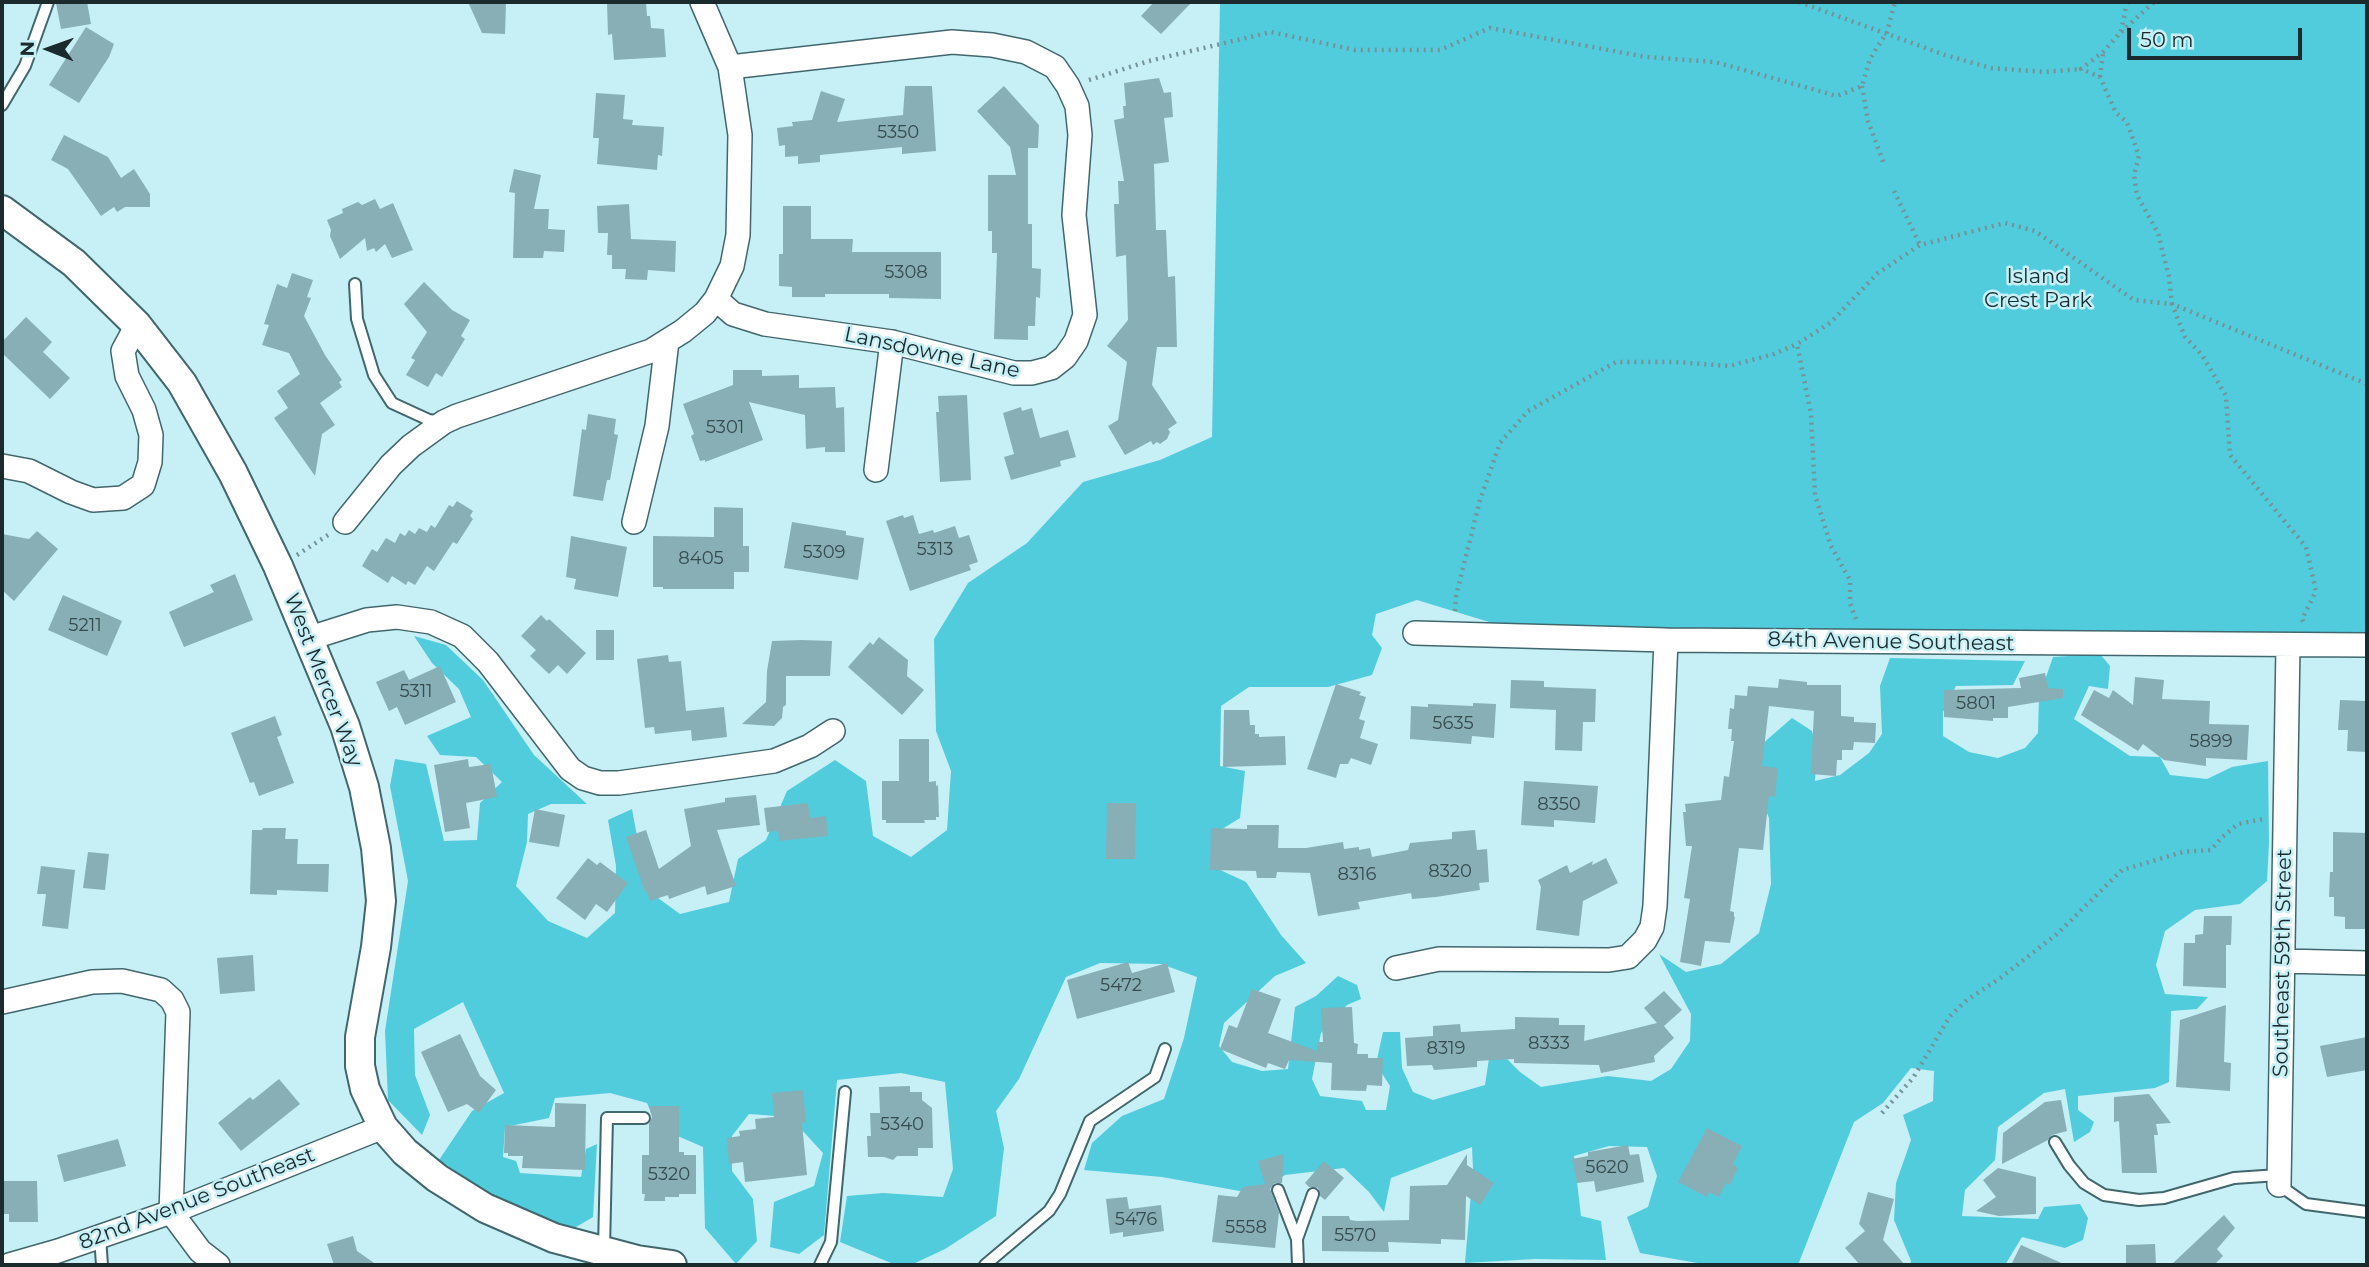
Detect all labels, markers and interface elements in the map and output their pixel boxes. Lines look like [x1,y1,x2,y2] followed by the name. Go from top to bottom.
[14,14,84,84] north arrow
[2131,14,2306,58] scale bar
[2140,27,2194,52] text: 50 m
[16,41,39,57] text: N
[877,122,919,144] house number: 5350
[884,262,928,284] house number: 5308
[1984,264,2092,314] park label: Island Crest Park
[842,322,1022,384] street label: Lansdowne Lane
[706,417,744,439] house number: 5301
[917,539,953,561] house number: 5313
[802,542,846,564] house number: 5309
[678,548,724,570] house number: 8405
[278,590,368,770] street label: West Mercer Way
[68,615,102,637] house number: 5211
[1767,627,2015,657] street label: 84th Avenue Southeast
[399,681,433,703] house number: 5311
[1956,693,1996,715] house number: 5801
[1432,713,1474,735] house number: 5635
[2189,731,2233,753] house number: 5899
[1537,794,1581,816] house number: 8350
[2268,849,2298,1077] street label: Southeast 59th Street
[1428,861,1472,883] house number: 8320
[1337,864,1377,886] house number: 8316
[1100,975,1142,997] house number: 5472
[1528,1033,1570,1055] house number: 8333
[1426,1038,1466,1060] house number: 8319
[880,1114,924,1136] house number: 5340
[76,1142,318,1256] street label: 82nd Avenue Southeast
[1585,1157,1629,1179] house number: 5620
[648,1164,690,1186] house number: 5320
[1115,1209,1157,1231] house number: 5476
[1225,1217,1267,1239] house number: 5558
[1334,1225,1376,1247] house number: 5570

